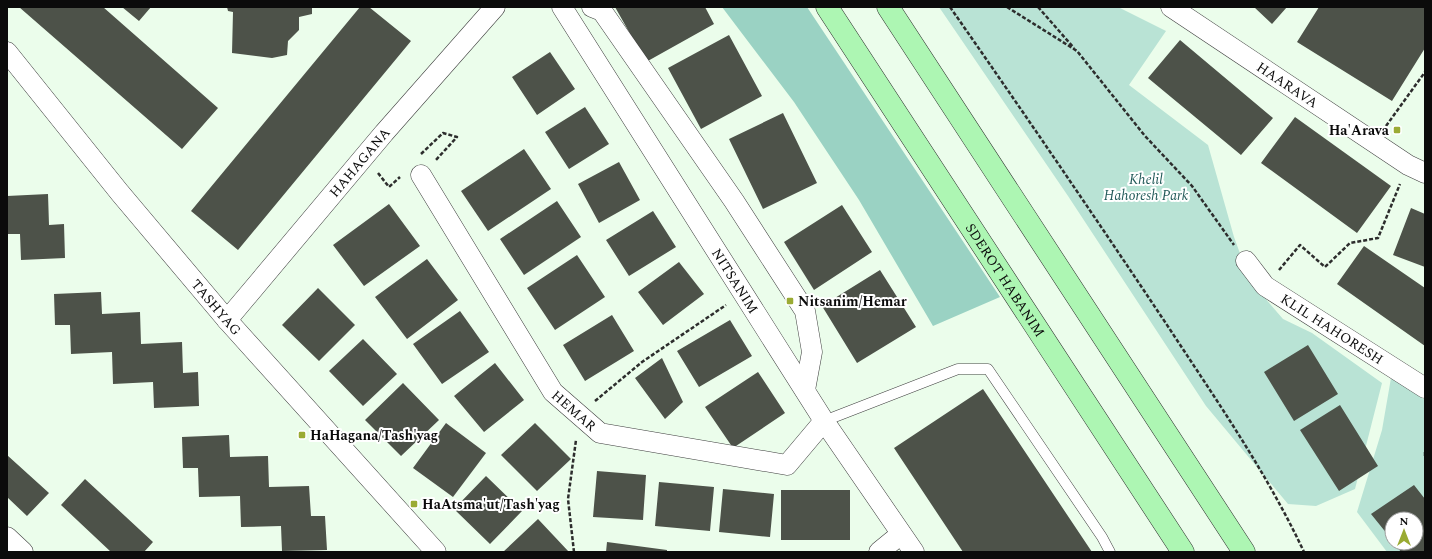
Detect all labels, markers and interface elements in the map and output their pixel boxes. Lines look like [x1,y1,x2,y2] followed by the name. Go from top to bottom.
[1252,56,1323,113] street label: HAARAVA
[1329,120,1390,141] place label: Ha'Arava
[324,122,395,202] street label: HAHAGANA
[1392,125,1402,135] marker: Ha'Arava
[1104,169,1189,206] park label: Khelil Hahoresh Park
[960,219,1050,341] street label: SDEROT HABANIM
[707,244,764,318] street label: NITSANIM
[186,274,247,340] street label: TASHYAG
[1277,288,1388,369] street label: KLIL HAHORESH
[798,291,907,312] place label: Nitsanim/Hemar
[785,296,795,306] marker: Nitsanim/Hemar
[547,385,602,436] street label: HEMAR
[310,425,438,446] place label: HaHagana/Tash'yag
[297,430,307,440] marker: HaHagana/Tash'yag
[422,494,560,515] place label: HaAtsma'ut/Tash'yag
[409,499,419,509] marker: HaAtsma'ut/Tash'yag
[1384,511,1424,551] north arrow
[1400,513,1409,530] text: N

